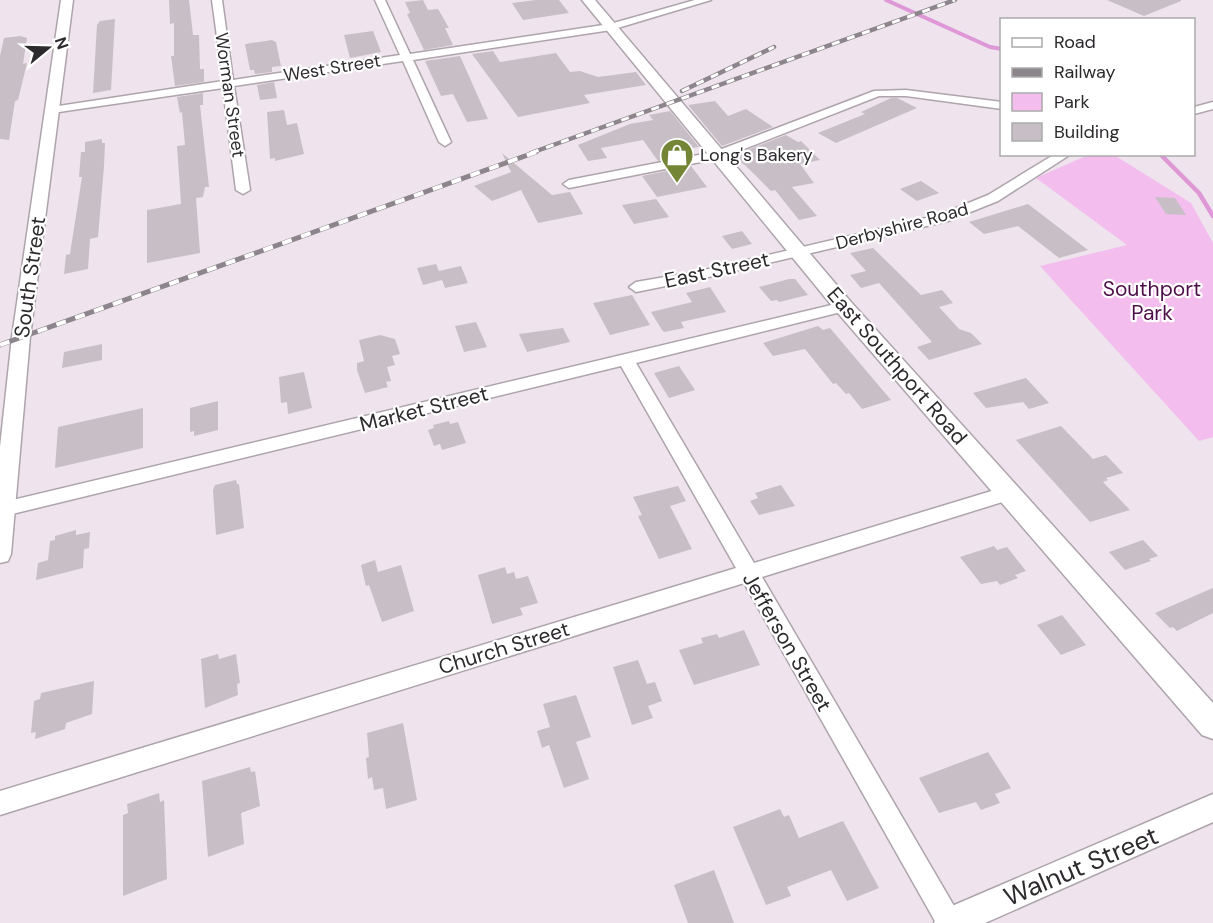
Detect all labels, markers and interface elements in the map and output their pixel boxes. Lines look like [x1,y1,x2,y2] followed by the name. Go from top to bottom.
[18,18,78,78] north arrow
[1000,18,1195,156] legend
[1054,30,1096,54] text: Road
[209,31,251,159] street label: Worman Street
[50,34,74,52] text: N
[282,48,382,88] street label: West Street
[1054,60,1116,84] text: Railway
[1054,90,1090,114] text: Park
[1054,120,1119,144] text: Building
[659,137,695,184] shop icon: Long's Bakery
[700,143,813,167] place label: Long's Bakery
[833,197,971,255] street label: Derbyshire Road
[8,215,52,339] street label: South Street
[662,245,772,295] street label: East Street
[1103,275,1201,327] park label: Southport Park
[821,281,973,451] street label: East Southport Road
[357,379,491,439] street label: Market Street
[736,567,838,717] street label: Jefferson Street
[435,615,573,681] street label: Church Street
[999,818,1163,914] street label: Walnut Street

